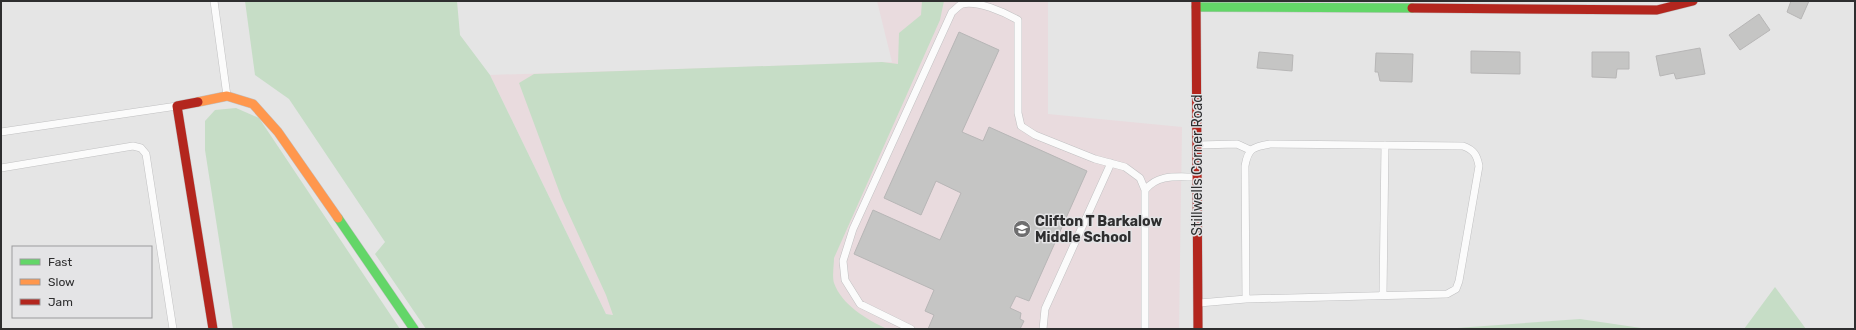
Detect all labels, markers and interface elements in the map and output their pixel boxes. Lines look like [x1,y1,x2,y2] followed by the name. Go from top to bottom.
[1189,94,1206,236] street label: Stillwells Corner Road
[1035,213,1162,246] place label: Clifton T Barkalow Middle School
[1012,219,1032,239] school or university icon: Clifton T Barkalow Middle School
[12,246,152,318] legend
[48,255,72,269] text: Fast
[48,275,75,289] text: Slow
[48,295,73,309] text: Jam

